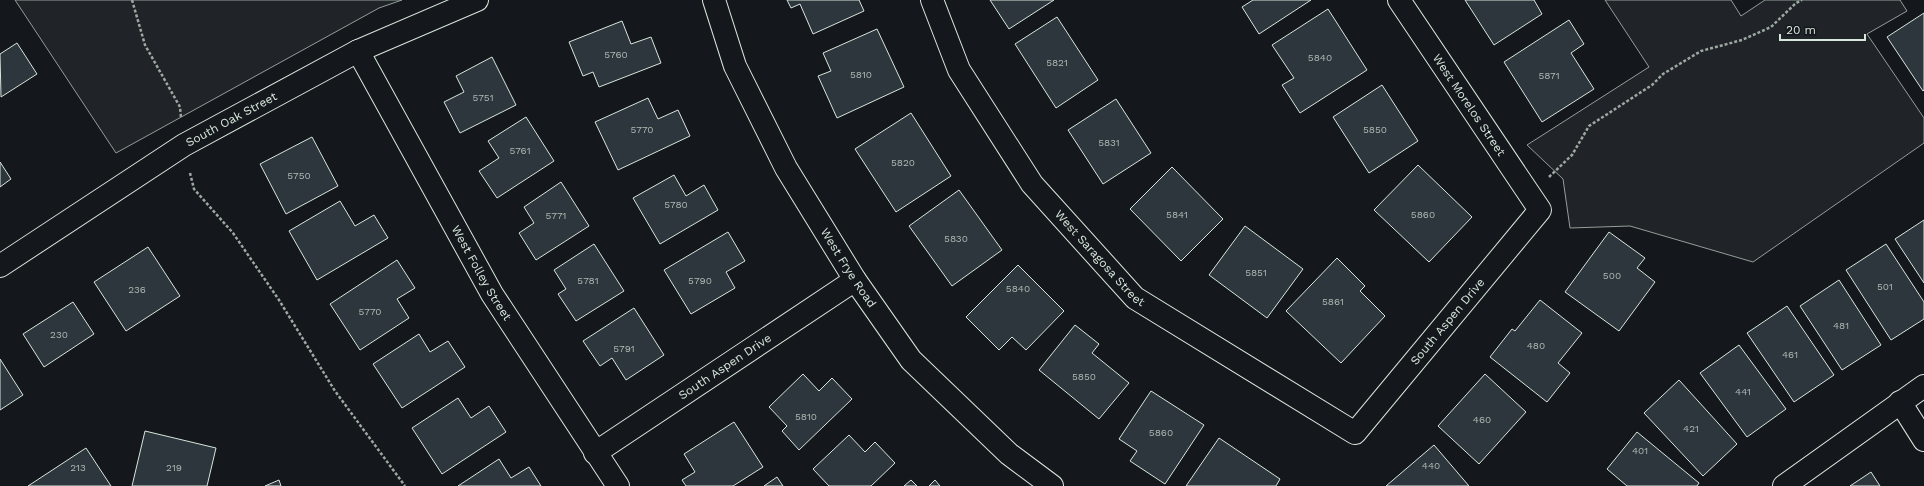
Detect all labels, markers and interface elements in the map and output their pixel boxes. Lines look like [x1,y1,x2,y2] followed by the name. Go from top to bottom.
[1780,16,1865,42] scale bar
[1786,23,1816,37] text: 20 m
[604,49,628,60] house number: 5760
[1430,51,1508,159] street label: West Morelos Street
[1308,52,1332,63] house number: 5840
[1046,57,1068,68] house number: 5821
[850,69,872,80] house number: 5810
[1538,70,1560,81] house number: 5871
[183,89,279,150] street label: South Oak Street
[472,92,494,103] house number: 5751
[630,124,654,135] house number: 5770
[1363,124,1387,135] house number: 5850
[1098,137,1120,148] house number: 5831
[509,145,531,156] house number: 5761
[891,157,915,168] house number: 5820
[287,170,311,181] house number: 5750
[664,199,688,210] house number: 5780
[1052,207,1147,309] street label: West Saragosa Street
[1166,209,1188,220] house number: 5841
[1411,209,1435,220] house number: 5860
[546,210,566,221] house number: 5771
[449,223,514,323] street label: West Folley Street
[818,225,879,310] street label: West Frye Road
[944,233,968,244] house number: 5830
[1245,267,1267,278] house number: 5851
[1603,270,1621,281] house number: 500
[577,275,599,286] house number: 5781
[688,275,712,286] house number: 5790
[1407,275,1488,368] street label: South Aspen Drive
[1877,281,1893,292] house number: 501
[1006,283,1030,294] house number: 5840
[128,284,146,295] house number: 236
[1322,296,1344,307] house number: 5861
[358,306,382,317] house number: 5770
[1833,320,1849,331] house number: 481
[50,329,68,340] house number: 230
[676,331,774,402] street label: South Aspen Drive
[1527,340,1545,351] house number: 480
[613,343,635,354] house number: 5791
[1782,349,1798,360] house number: 461
[1072,371,1096,382] house number: 5850
[1735,386,1751,397] house number: 441
[795,411,817,422] house number: 5810
[1473,414,1491,425] house number: 460
[1683,423,1699,434] house number: 421
[1149,427,1173,438] house number: 5860
[1632,445,1648,456] house number: 401
[1422,460,1440,471] house number: 440
[70,462,86,473] house number: 213
[166,462,182,473] house number: 219

